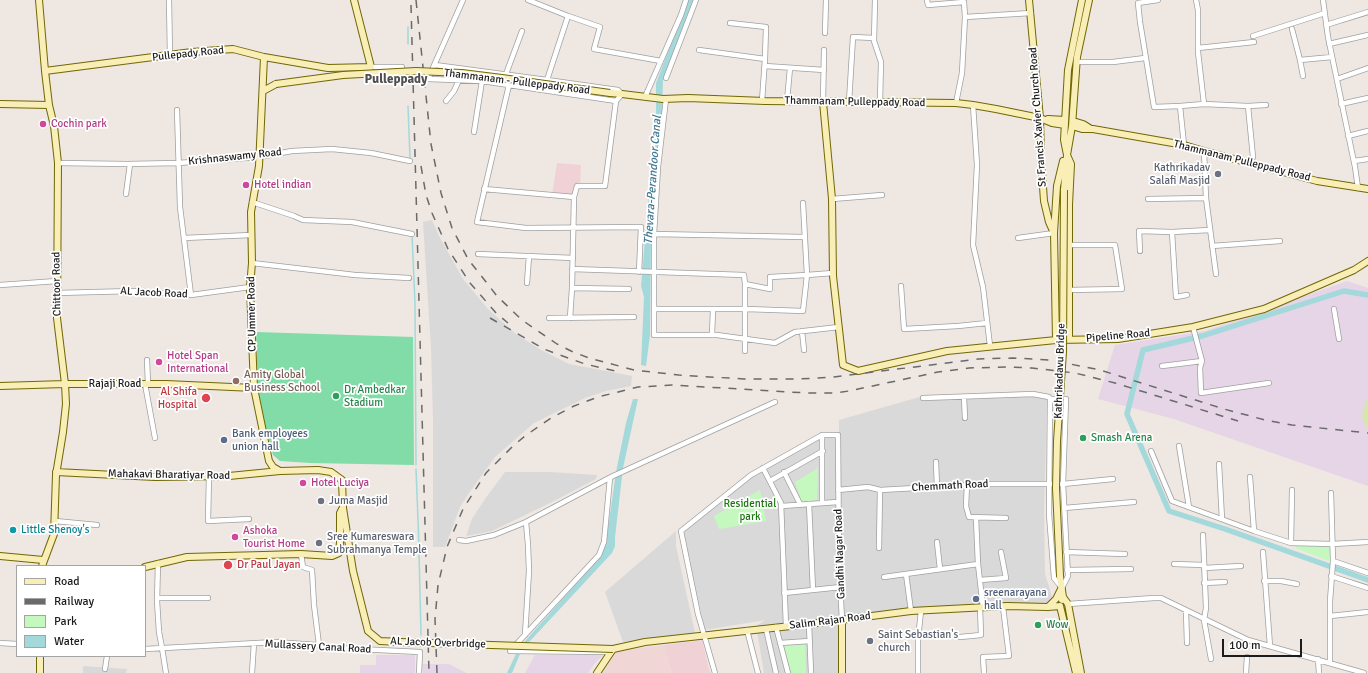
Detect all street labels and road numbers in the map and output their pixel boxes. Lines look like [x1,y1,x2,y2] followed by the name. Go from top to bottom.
[151,44,225,64] street label: Pullepady Road
[1027,47,1049,187] street label: St Francis Xavier Church Road
[443,66,591,98] street label: Thammanam - Pulleppady Road
[784,94,926,110] street label: Thammanam Pulleppady Road
[1172,138,1312,184] street label: Thammanam Pulleppady Road
[188,146,282,168] street label: Krishnaswamy Road
[50,252,64,316] street label: Chittoor Road
[245,276,259,352] street label: CP Ummer Road
[120,285,188,301] street label: AL Jacob Road
[1052,323,1068,419] street label: Kathrikadavu Bridge
[1085,327,1151,345] street label: Pipeline Road
[89,377,141,391] street label: Rajaji Road
[108,467,230,483] street label: Mahakavi Bharatiyar Road
[911,477,989,495] street label: Chemmath Road
[832,509,848,599] street label: Gandhi Nagar Road
[789,609,871,633] street label: Salim Rajan Road
[390,635,486,651] street label: AL Jacob Overbridge
[264,638,372,656] street label: Mullassery Canal Road

